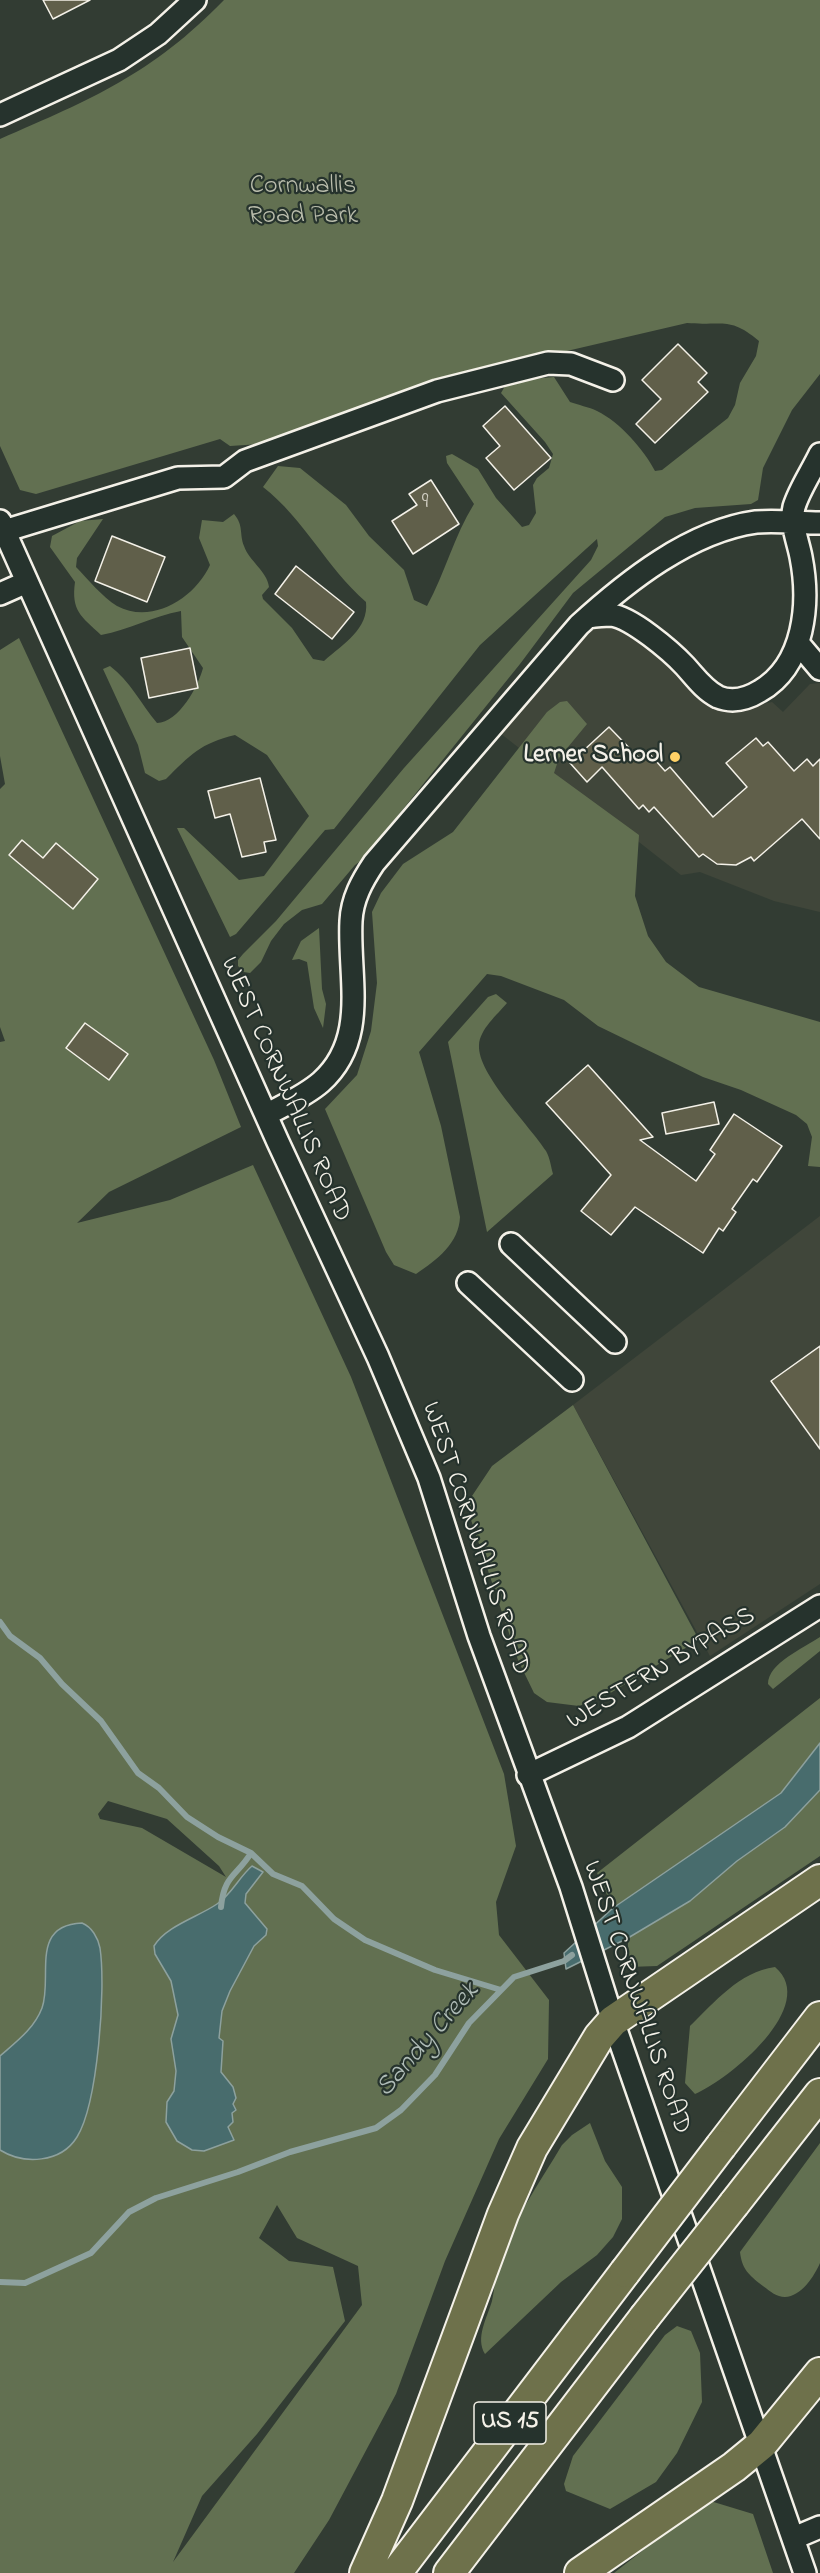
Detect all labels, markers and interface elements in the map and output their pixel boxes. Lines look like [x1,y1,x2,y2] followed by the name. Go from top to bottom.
[248,172,358,234] park label: Cornwallis Road Park
[422,490,428,516] house number: 9
[523,741,663,773] place label: Lerner School
[668,750,682,764] marker: Lerner School
[211,953,357,1227] street label: WEST CORNWALLIS ROAD
[413,1398,535,1680] street label: WEST CORNWALLIS ROAD
[562,1602,762,1738] street label: WESTERN BYPASS
[574,1857,696,2139] street label: WEST CORNWALLIS ROAD
[370,1977,488,2105] water label: Sandy Creek
[474,2402,546,2444] road number: US 15

